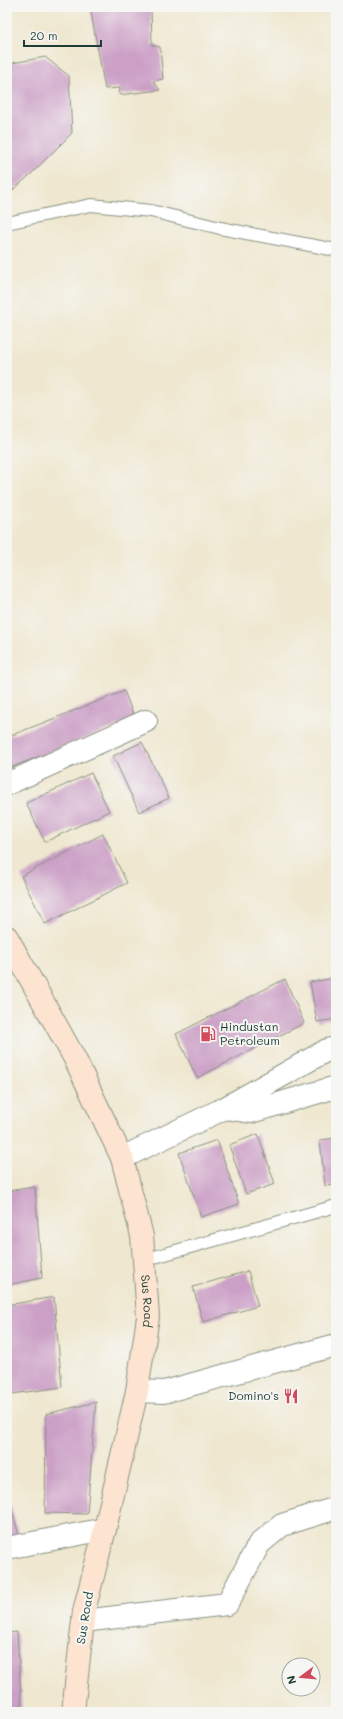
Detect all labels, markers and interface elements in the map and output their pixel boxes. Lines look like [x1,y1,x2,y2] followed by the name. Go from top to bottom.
[24,22,101,48] scale bar
[30,27,58,43] text: 20 m
[220,1018,280,1048] place label: Hindustan Petroleum
[199,1025,217,1043] fuel station icon: Hindustan Petroleum
[138,1274,157,1329] street label: Sus Road
[228,1387,279,1403] place label: Domino's
[282,1387,300,1405] restaurant icon: Domino's
[72,1590,96,1645] street label: Sus Road
[281,1657,321,1697] north arrow
[283,1674,299,1686] text: N

